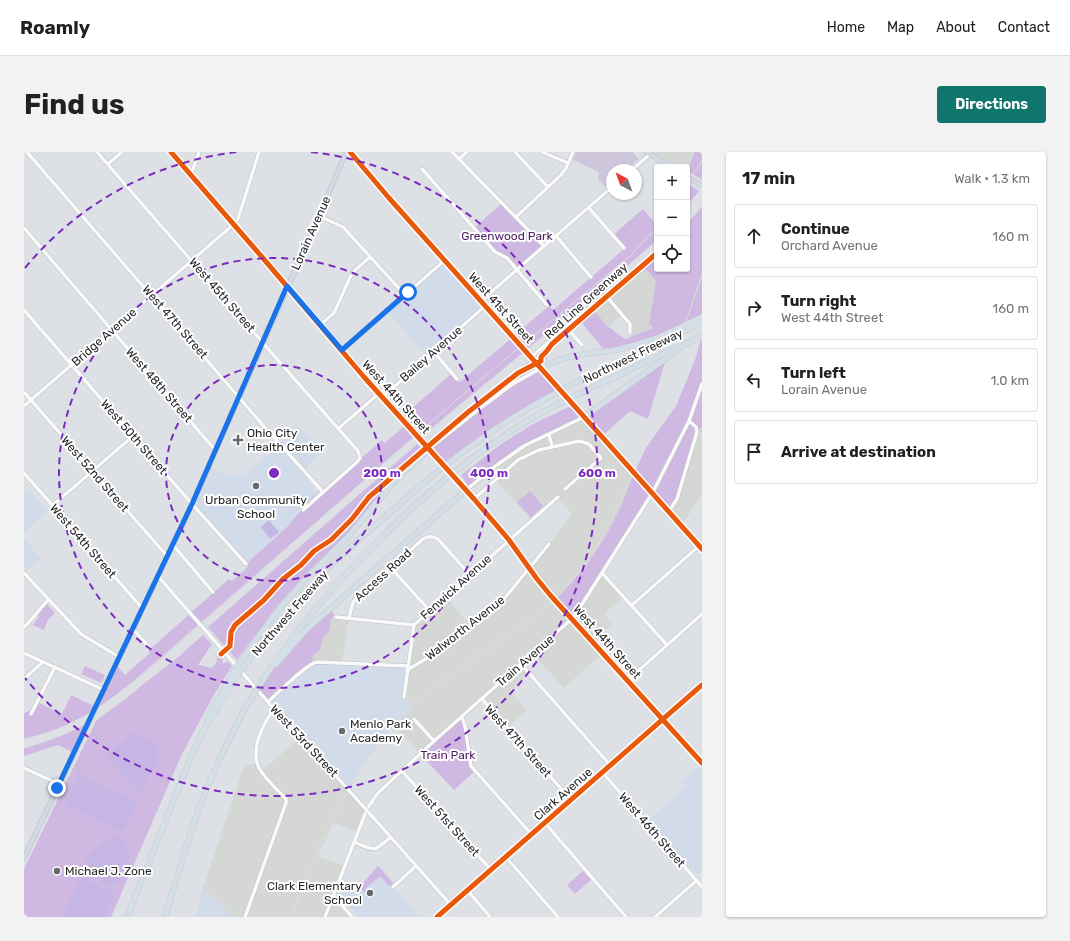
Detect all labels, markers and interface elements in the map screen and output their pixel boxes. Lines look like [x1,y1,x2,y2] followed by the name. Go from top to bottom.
[20,16,90,39] text: Roamly
[827,19,865,36] text: Home
[887,19,914,36] text: Map
[936,19,976,36] text: About
[998,19,1050,36] text: Contact
[937,86,1046,123] button: Directions
[24,88,124,121] text: Find us
[606,164,642,200] north arrow
[654,164,690,272] map controls
[654,164,690,200] button: +
[742,168,795,188] text: 17 min
[954,171,1030,186] text: Walk · 1.3 km
[288,194,334,272] street label: Lorain Avenue
[654,200,690,236] button: −
[781,220,850,238] text: Continue
[743,225,765,247] icon: ahead
[461,229,554,243] park label: Greenwood Park
[993,229,1029,244] text: 160 m
[654,236,690,272] button: locate
[781,238,878,253] text: Orchard Avenue
[186,255,258,335] street label: West 45th Street
[542,260,631,342] street label: Red Line Greenway
[465,270,537,347] street label: West 41st Street
[139,282,211,362] street label: West 47th Street
[399,283,417,301] route start
[781,292,856,310] text: Turn right
[743,297,765,319] icon: right
[993,301,1029,316] text: 160 m
[69,305,139,369] street label: Bridge Avenue
[781,310,883,325] text: West 44th Street
[397,323,465,385] street label: Bailey Avenue
[581,326,685,386] street label: Northwest Freeway
[123,345,195,425] street label: West 48th Street
[359,357,433,437] street label: West 44th Street
[781,364,846,382] text: Turn left
[743,369,765,391] icon: left
[991,373,1029,388] text: 1.0 km
[781,382,867,397] text: Lorain Avenue
[98,397,170,477] street label: West 50th Street
[247,426,325,454] place label: Ohio City Health Center
[58,433,132,515] street label: West 52nd Street
[232,434,244,446] marker: Ohio City Health Center
[743,441,765,463] icon: arrive
[781,443,936,461] text: Arrive at destination
[267,466,281,480] centre of rings
[363,466,401,480] text: 200 m
[470,466,508,480] text: 400 m
[578,466,616,480] text: 600 m
[251,481,261,491] marker: Urban Community School
[205,493,307,521] place label: Urban Community School
[47,501,119,581] street label: West 54th Street
[352,546,414,604] street label: Access Road
[418,551,495,623] street label: Fenwick Avenue
[249,567,331,659] street label: Northwest Freeway
[423,593,508,663] street label: Walworth Avenue
[570,602,644,682] street label: West 44th Street
[493,632,557,690] street label: Train Avenue
[267,702,341,780] street label: West 53rd Street
[482,702,554,780] street label: West 47th Street
[350,717,412,745] place label: Menlo Park Academy
[337,726,347,736] marker: Menlo Park Academy
[420,748,476,762] park label: Train Park
[531,765,595,823] street label: Clark Avenue
[48,779,66,797] route end
[412,783,483,859] street label: West 51st Street
[616,790,688,870] street label: West 46th Street
[65,864,152,878] place label: Michael J. Zone
[52,866,62,876] marker: Michael J. Zone
[267,879,362,907] place label: Clark Elementary School
[365,888,375,898] marker: Clark Elementary School

